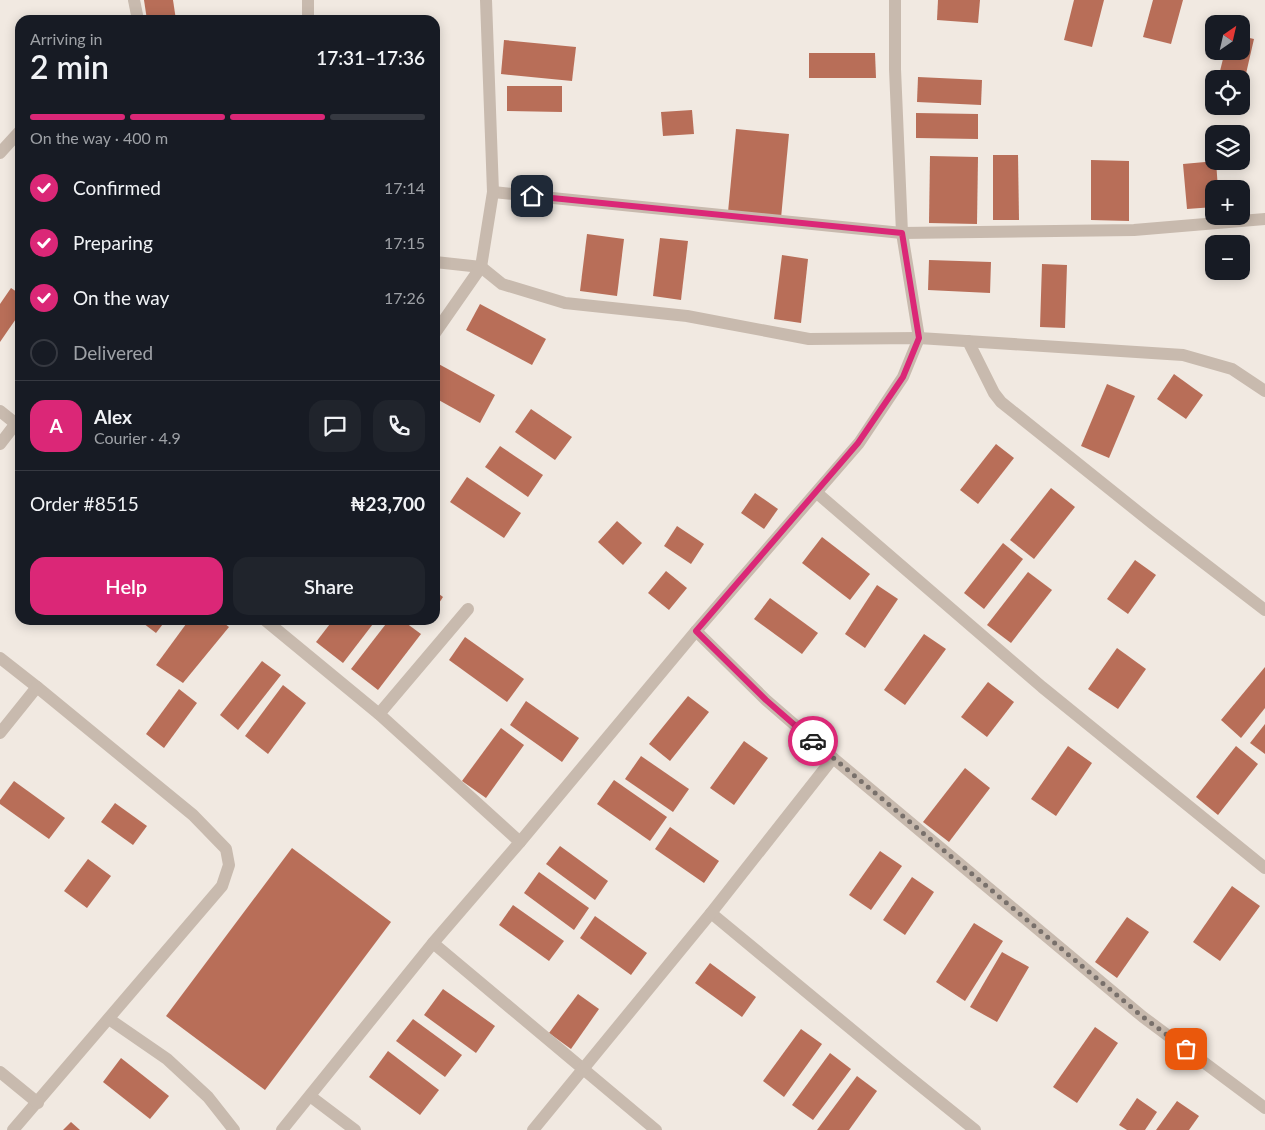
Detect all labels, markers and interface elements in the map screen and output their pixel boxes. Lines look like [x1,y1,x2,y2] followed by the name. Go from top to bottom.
[1205,15,1250,60] north arrow
[1205,15,1250,280] map controls
[30,29,103,48] text: Arriving in
[316,46,425,69] text: 17:31–17:36
[30,47,109,86] text: 2 min
[1205,70,1250,115] button: locate
[1205,125,1250,170] button: layers
[30,128,168,147] text: On the way · 400 m
[30,174,58,202] icon: check
[511,175,553,217] pin
[73,176,161,199] text: Confirmed
[384,178,425,197] text: 17:14
[1205,180,1250,225] button: +
[518,182,546,210] icon: home
[30,229,58,257] icon: check
[73,231,153,254] text: Preparing
[384,233,425,252] text: 17:15
[1205,235,1250,280] button: −
[30,284,58,312] icon: check
[73,286,169,309] text: On the way
[384,288,425,307] text: 17:26
[73,341,153,364] text: Delivered
[309,400,361,452] button: chat
[373,400,425,452] button: phone
[94,405,132,428] text: Alex
[49,414,63,437] text: A
[94,428,181,447] text: Courier · 4.9
[30,492,139,515] text: Order #8515
[350,492,425,515] text: ₦23,700
[30,557,223,615] button: Help
[233,557,425,615] button: Share
[788,716,838,766] courier
[799,727,827,755] icon: car
[1165,1028,1207,1070] pin
[1172,1035,1200,1063] icon: bag

